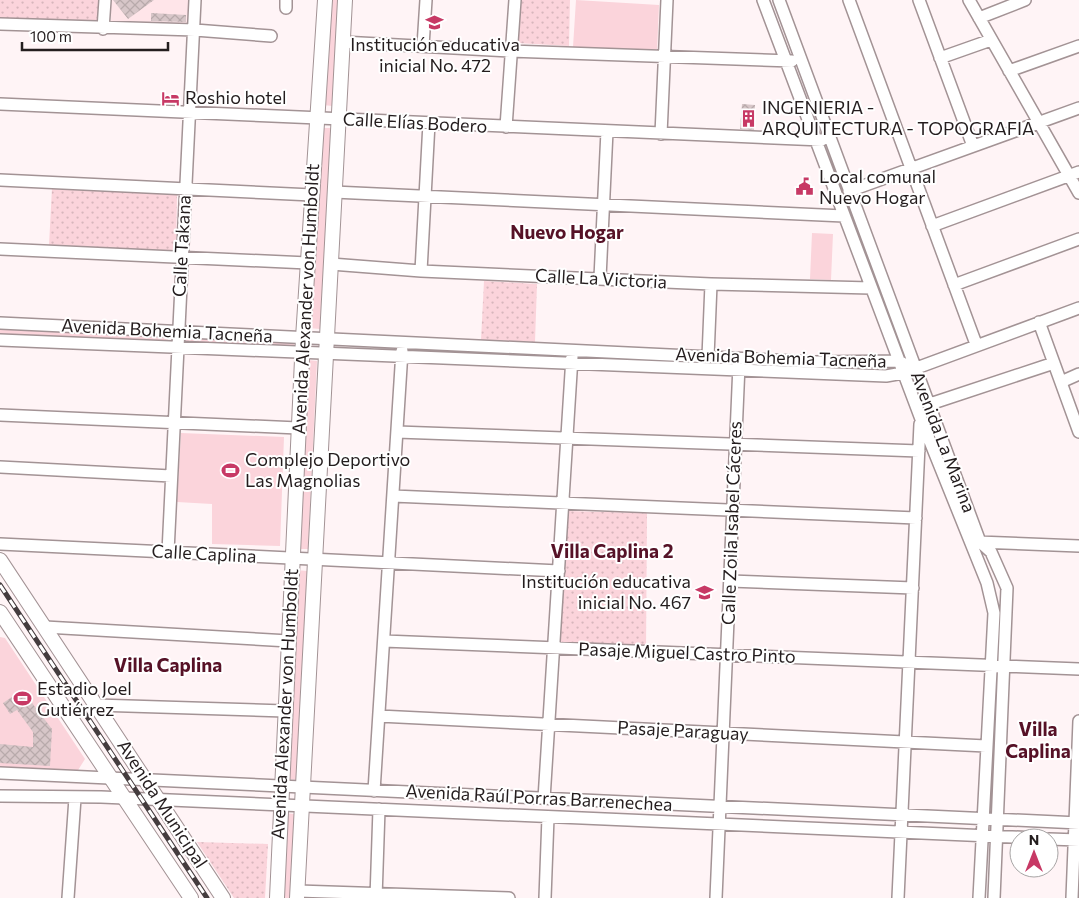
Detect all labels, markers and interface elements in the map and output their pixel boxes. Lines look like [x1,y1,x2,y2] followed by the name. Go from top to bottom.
[425,12,445,32] school or university icon: Institución educativa inicial No. 472
[22,20,169,52] scale bar
[30,27,72,45] text: 100 m
[350,33,520,76] place label: Institución educativa inicial No. 472
[185,86,287,108] place label: Roshio hotel
[161,88,181,108] hotel icon: Roshio hotel
[762,96,1034,139] place label: INGENIERIA - ARQUITECTURA - TOPOGRAFIA
[342,107,488,137] street label: Calle Elías Bodero
[738,108,758,128] building icon: INGENIERIA - ARQUITECTURA - TOPOGRAFIA
[287,163,323,435] street label: Avenida Alexander von Humboldt
[819,165,936,208] place label: Local comunal Nuevo Hogar
[795,177,815,197] public building icon: Local comunal Nuevo Hogar
[167,194,195,298] street label: Calle Takana
[510,220,624,243] district label: Nuevo Hogar
[535,264,668,292] street label: Calle La Victoria
[61,313,273,347] street label: Avenida Bohemia Tacneña
[675,342,887,372] street label: Avenida Bohemia Tacneña
[907,368,981,515] street label: Avenida La Marina
[716,421,746,625] street label: Calle Zoila Isabel Cáceres
[245,448,410,491] place label: Complejo Deportivo Las Magnolias
[221,460,241,480] sports icon: Complejo Deportivo Las Magnolias
[151,539,257,567] street label: Calle Caplina
[551,539,673,562] district label: Villa Caplina 2
[266,568,302,840] street label: Avenida Alexander von Humboldt
[521,570,691,613] place label: Institución educativa inicial No. 467
[695,582,715,602] school or university icon: Institución educativa inicial No. 467
[578,637,796,667] street label: Pasaje Miguel Castro Pinto
[114,653,222,676] district label: Villa Caplina
[37,677,132,720] place label: Estadio Joel Gutiérrez
[13,689,33,709] sports icon: Estadio Joel Gutiérrez
[617,716,749,744] street label: Pasaje Paraguay
[1005,717,1071,762] district label: Villa Caplina
[113,735,213,872] street label: Avenida Municipal
[405,779,673,815] street label: Avenida Raúl Porras Barrenechea
[1009,828,1059,878] north arrow
[1029,831,1039,848] text: N

